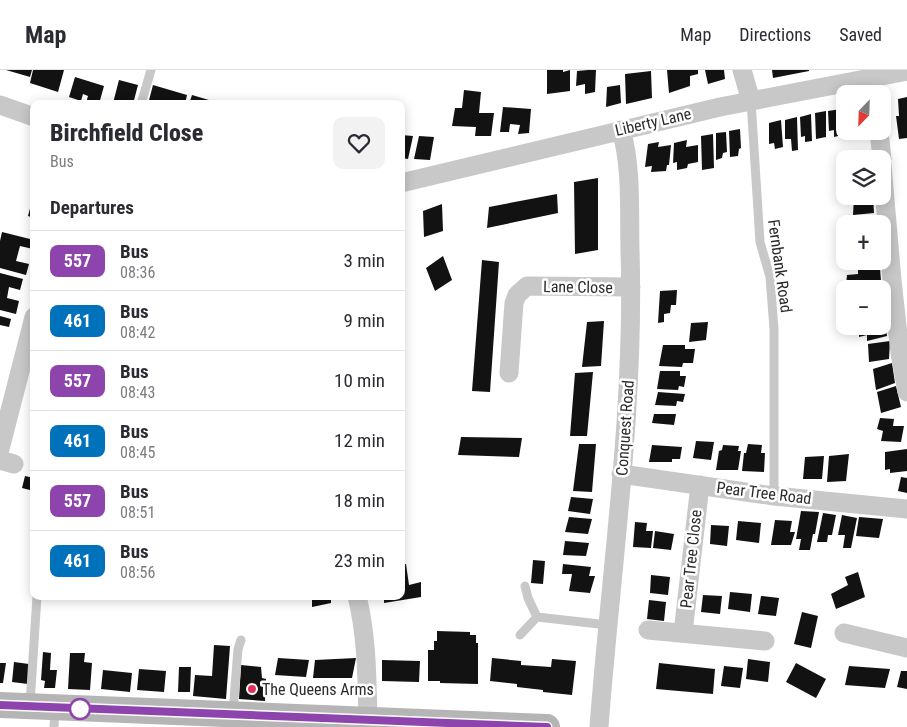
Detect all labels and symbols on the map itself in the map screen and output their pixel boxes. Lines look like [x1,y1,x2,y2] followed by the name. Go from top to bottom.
[836,85,891,140] north arrow
[613,104,693,140] street label: Liberty Lane
[764,218,796,314] street label: Fernbank Road
[543,277,613,297] street label: Lane Close
[612,379,638,477] street label: Conquest Road
[715,478,813,508] street label: Pear Tree Road
[676,509,706,609] street label: Pear Tree Close
[262,680,374,699] place label: The Queens Arms
[246,683,258,695] marker: The Queens Arms
[69,698,91,720] unlabelled marker

